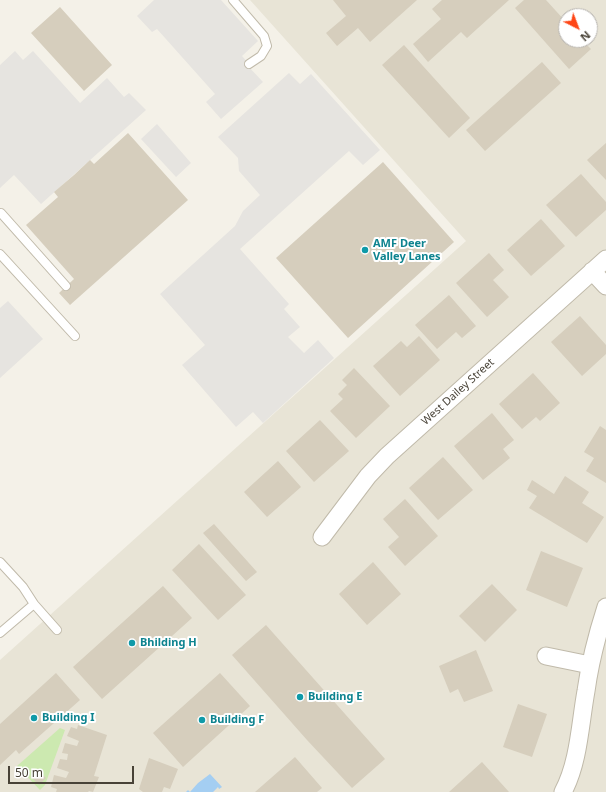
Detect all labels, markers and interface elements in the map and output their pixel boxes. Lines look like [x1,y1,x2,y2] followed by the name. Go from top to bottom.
[558,8,598,48] north arrow
[577,28,594,45] text: N
[373,237,441,263] place label: AMF Deer Valley Lanes
[360,245,370,255] marker: AMF Deer Valley Lanes
[419,356,497,428] street label: West Dailey Street
[140,636,197,650] place label: Bhilding H
[127,638,137,648] marker: Bhilding H
[308,690,362,704] place label: Building E
[295,692,305,702] marker: Building E
[42,711,95,725] place label: Building I
[29,713,39,723] marker: Building I
[210,713,264,727] place label: Building F
[197,715,207,725] marker: Building F
[10,758,136,784] scale bar
[15,764,43,781] text: 50 m

